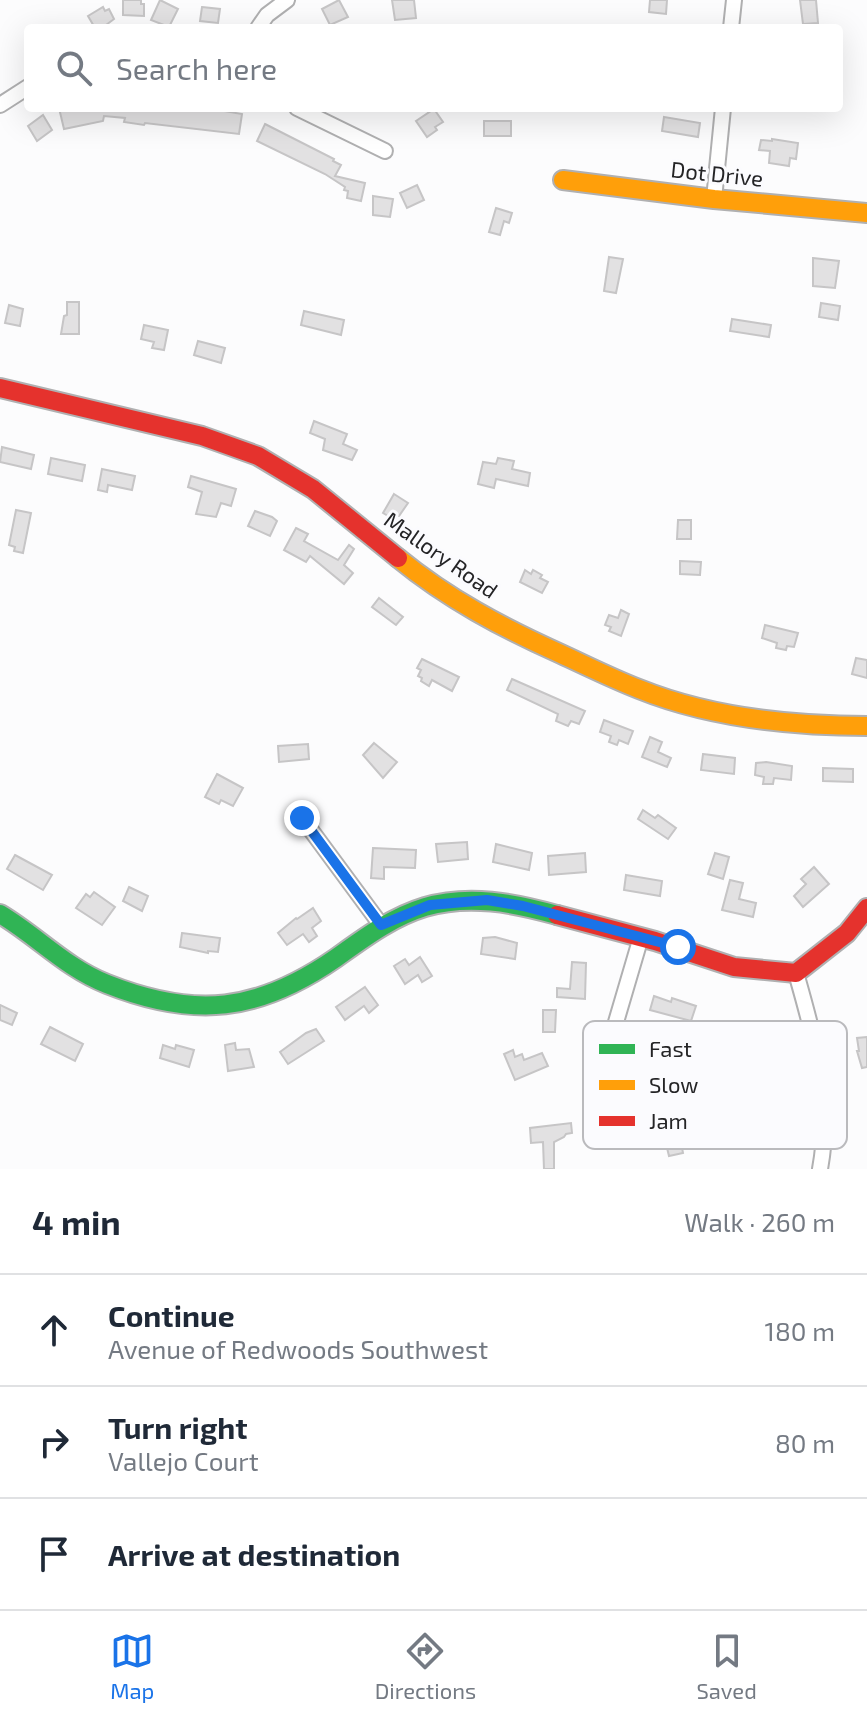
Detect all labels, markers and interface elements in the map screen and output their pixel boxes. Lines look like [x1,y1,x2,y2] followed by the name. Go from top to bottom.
[24,24,843,112] search box
[52,46,96,90] icon: search
[116,50,277,86] text: Search here
[670,155,765,191] street label: Dot Drive
[380,506,503,603] street label: Mallory Road
[284,800,320,836] route end
[660,929,696,965] route start
[583,1021,847,1149] legend
[649,1035,692,1061] text: Fast
[649,1071,698,1097] text: Slow
[649,1107,688,1133] text: Jam
[32,1201,121,1242] text: 4 min
[684,1206,835,1237] text: Walk · 260 m
[108,1297,235,1333] text: Continue
[32,1308,76,1352] icon: ahead
[765,1315,835,1346] text: 180 m
[108,1333,488,1364] text: Avenue of Redwoods Southwest
[108,1409,248,1445] text: Turn right
[32,1420,76,1464] icon: right
[775,1427,835,1458] text: 80 m
[108,1445,259,1476] text: Vallejo Court
[32,1532,76,1576] icon: arrive
[108,1536,400,1572] text: Arrive at destination
[110,1629,154,1703] tab: Map
[375,1629,476,1703] tab: Directions
[696,1629,757,1703] tab: Saved

